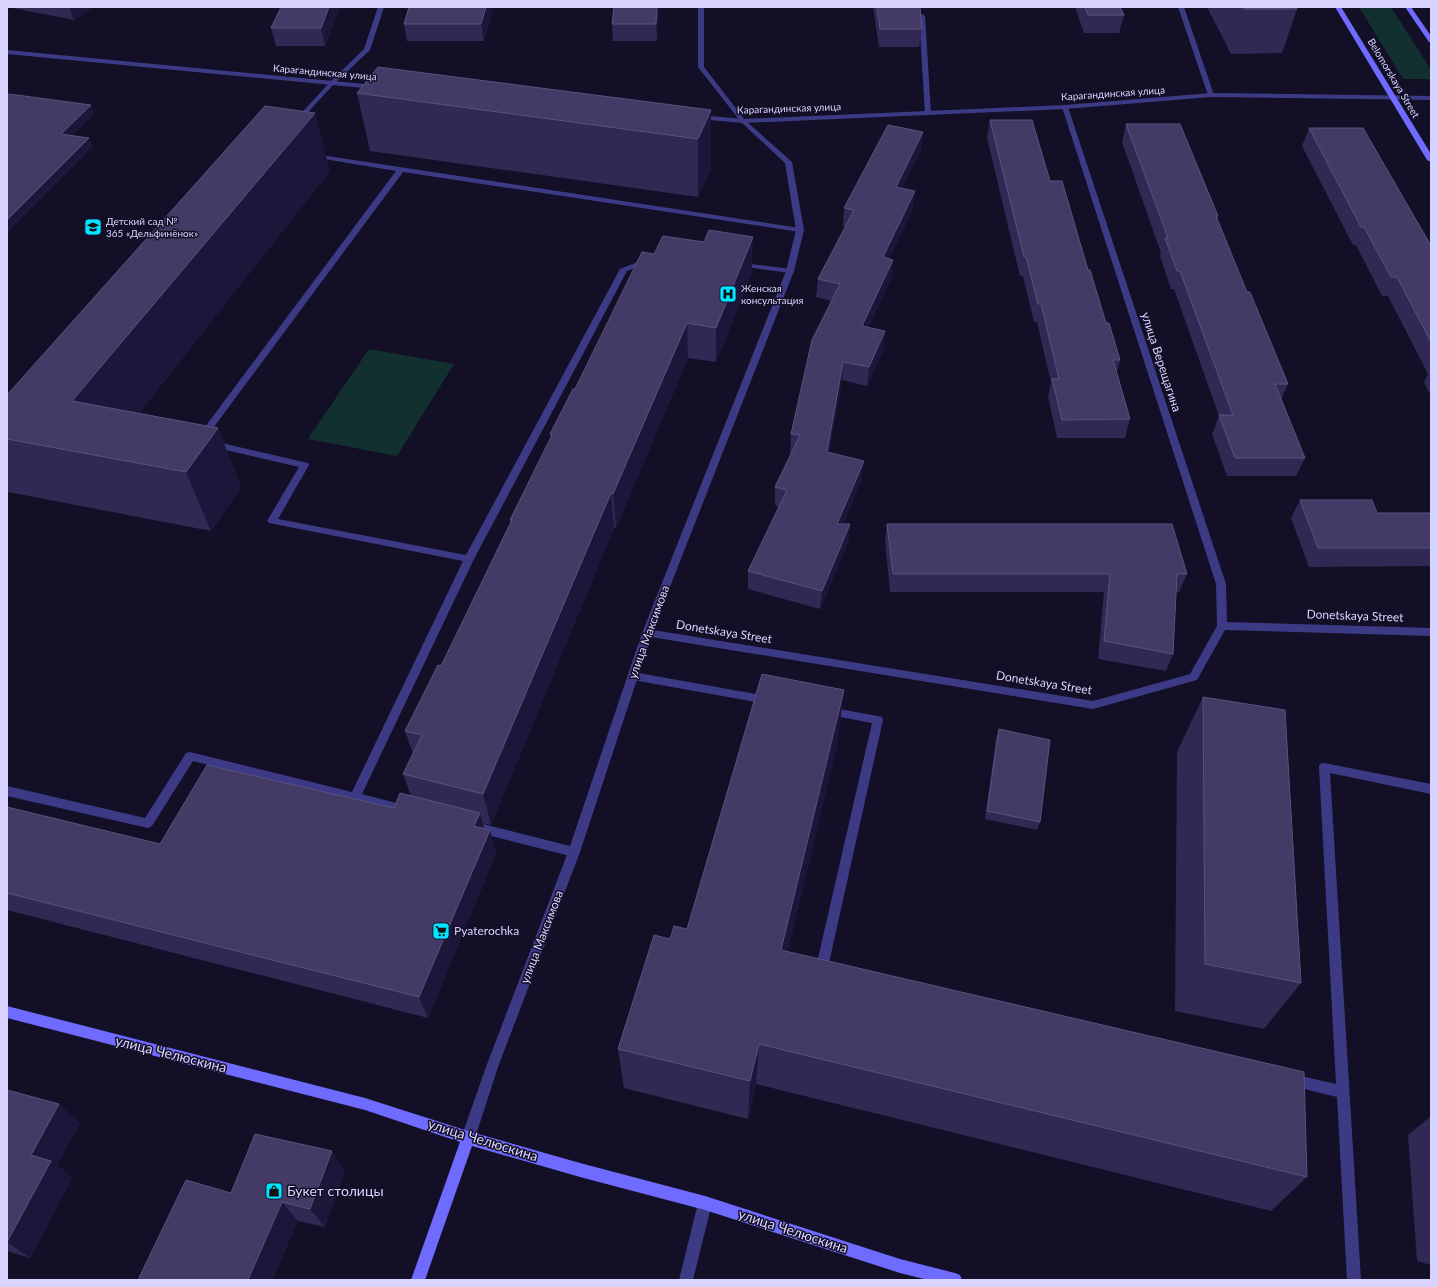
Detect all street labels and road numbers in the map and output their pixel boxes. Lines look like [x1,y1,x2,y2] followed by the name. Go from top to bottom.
[1366,36,1423,120] street label: Belomorskaya Street
[273,61,377,83] street label: Карагандинская улица
[1061,83,1165,103] street label: Карагандинская улица
[737,100,841,116] street label: Карагандинская улица
[1138,310,1185,414] street label: улица Верещагина
[625,583,672,681] street label: улица Максимова
[1306,606,1404,625] street label: Donetskaya Street
[675,617,774,647] street label: Donetskaya Street
[995,668,1094,698] street label: Donetskaya Street
[517,888,566,986] street label: улица Максимова
[114,1031,229,1076] street label: улица Челюскина
[426,1115,540,1164] street label: улица Челюскина
[736,1205,850,1256] street label: улица Челюскина

